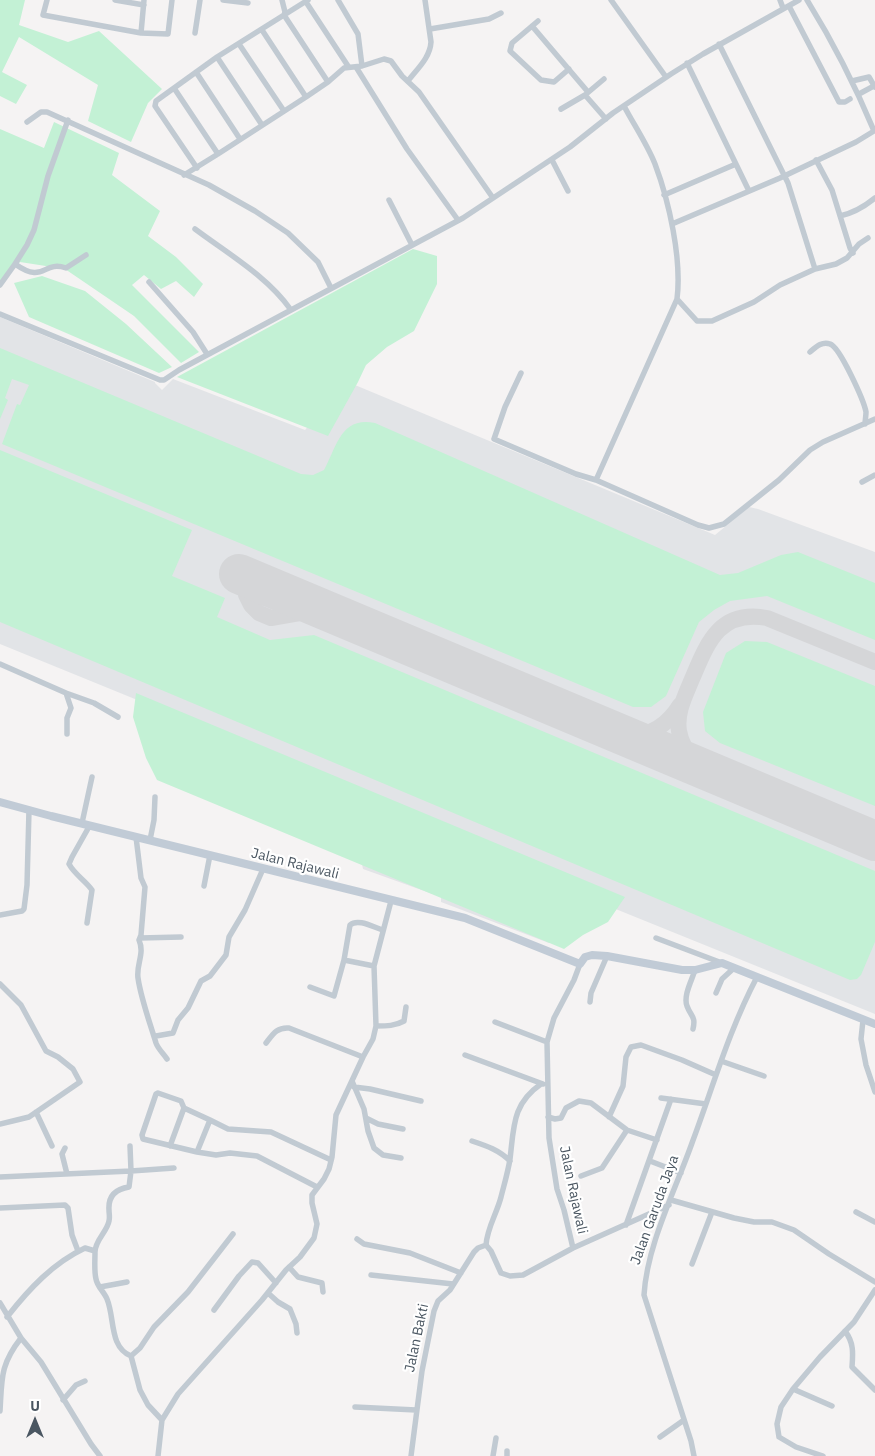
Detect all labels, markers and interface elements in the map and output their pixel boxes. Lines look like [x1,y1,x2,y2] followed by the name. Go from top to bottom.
[249,845,341,883] street label: Jalan Rajawali
[555,1144,591,1236] street label: Jalan Rajawali
[627,1153,683,1267] street label: Jalan Garuda Jaya
[402,1302,432,1374] street label: Jalan Bakti
[10,1396,60,1446] north arrow
[30,1397,40,1415] text: U

